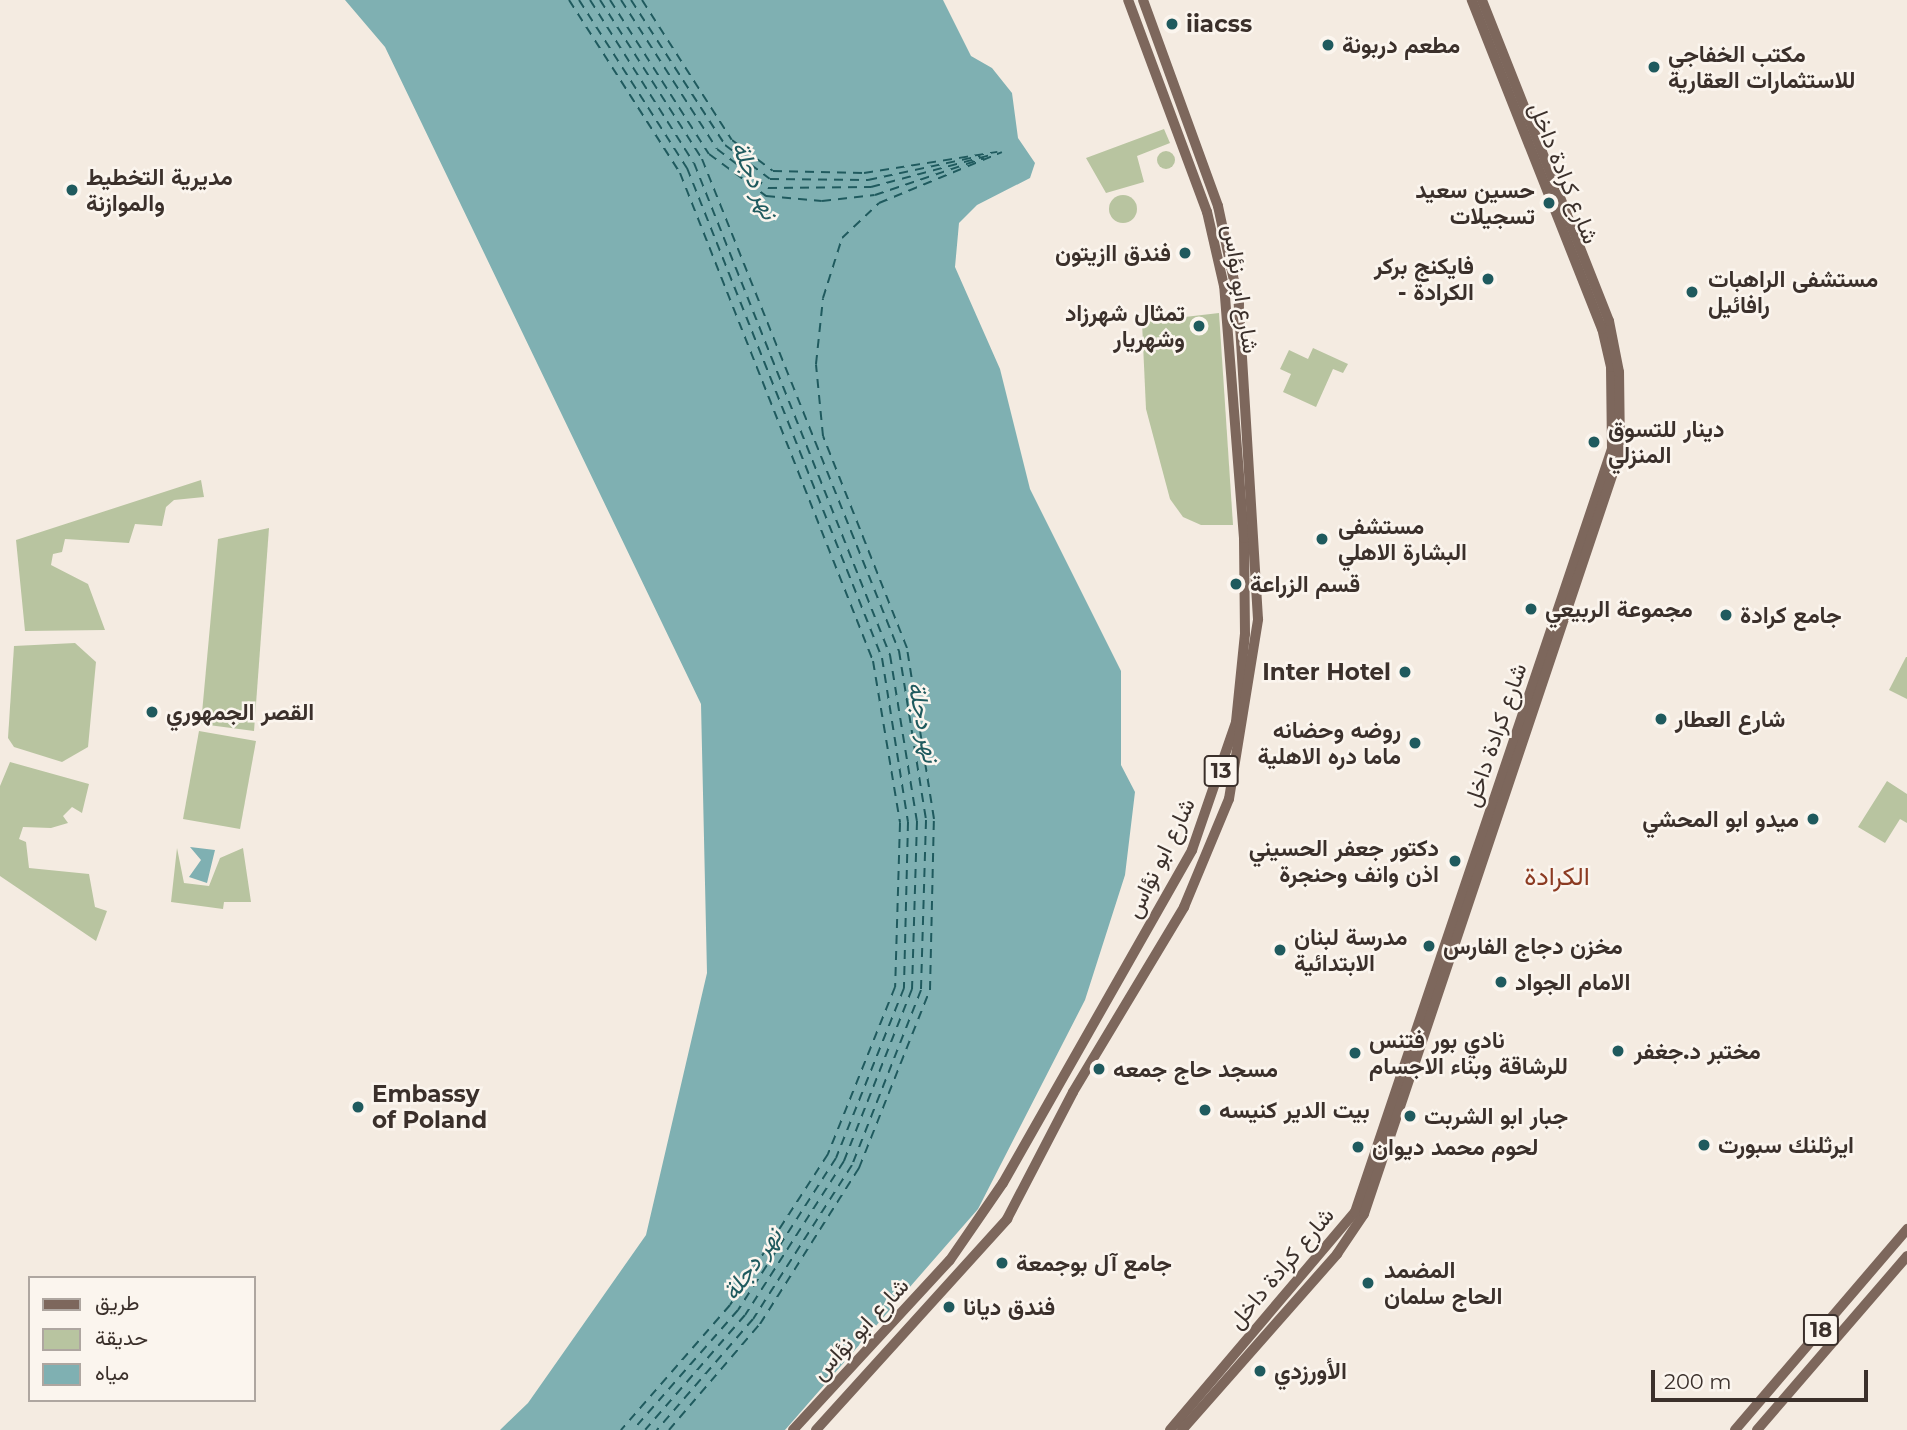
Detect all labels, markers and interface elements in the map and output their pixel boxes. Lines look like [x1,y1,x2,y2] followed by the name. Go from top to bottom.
[1186,10,1252,38] place label: iiacss
[1164,16,1180,32] marker: iiacss
[1342,31,1460,59] place label: مطعم دربونة
[1320,37,1336,53] marker: مطعم دربونة
[1668,40,1855,94] place label: مكتب الخفاجي للاستثمارات العقارية
[1646,59,1662,75] marker: مكتب الخفاجي للاستثمارات العقارية
[1523,98,1605,248] street label: شارع كرادة داخل
[726,137,784,223] water label: نهر دجلة
[86,163,233,217] place label: مديرية التخطيط والموازنة
[1415,176,1535,230] place label: حسين سعيد تسجيلات
[64,182,80,198] marker: مديرية التخطيط والموازنة
[1541,195,1557,211] marker: حسين سعيد تسجيلات
[1217,223,1265,355] street label: شارع ابو نؤاس
[1055,239,1171,267] place label: فندق اازيتون
[1177,245,1193,261] marker: فندق اازيتون
[1374,252,1474,306] place label: فايكنج بركر - الكرادة
[1708,265,1878,319] place label: مستشفى الراهبات رافائيل
[1480,271,1496,287] marker: فايكنج بركر - الكرادة
[1682,282,1702,302] marker: مستشفى الراهبات رافائيل
[1065,299,1185,353] place label: تمثال شهرزاد وشهريار
[1191,318,1207,334] marker: تمثال شهرزاد وشهريار
[1608,415,1724,469] place label: دينار للتسوق المنزلي
[1586,434,1602,450] marker: دينار للتسوق المنزلي
[1338,512,1467,566] place label: مستشفى البشارة الاهلي
[1312,529,1332,549] marker: مستشفى البشارة الاهلي
[1250,570,1360,598] place label: قسم الزراعة
[1228,576,1244,592] marker: قسم الزراعة
[1545,595,1693,623] place label: مجموعة الربيعي
[1523,601,1539,617] marker: مجموعة الربيعي
[1740,601,1842,629] place label: جامع كرادة
[1718,607,1734,623] marker: جامع كرادة
[1262,658,1391,686] place label: Inter Hotel
[1458,660,1532,810] street label: شارع كرادة داخل
[1397,664,1413,680] marker: Inter Hotel
[902,679,946,765] water label: نهر دجلة
[166,698,314,726] place label: القصر الجمهوري
[144,704,160,720] marker: القصر الجمهوري
[1675,705,1785,733] place label: شارع العطار
[1653,711,1669,727] marker: شارع العطار
[1258,716,1401,770] place label: روضه وحضانه ماما دره الاهلية
[1407,735,1423,751] marker: روضه وحضانه ماما دره الاهلية
[1204,754,1238,788] road number: 13
[1119,794,1201,922] street label: شارع ابو نؤاس
[1642,805,1799,833] place label: ميدو ابو المحشي
[1805,811,1821,827] marker: ميدو ابو المحشي
[1249,834,1439,888] place label: دكتور جعفر الحسيني اذن وانف وحنجرة
[1445,851,1465,871] marker: دكتور جعفر الحسيني اذن وانف وحنجرة
[1524,861,1590,893] district label: الكرادة
[1294,923,1408,977] place label: مدرسة لبنان الابتدائية
[1443,932,1623,960] place label: مخزن دجاج الفارس
[1421,938,1437,954] marker: مخزن دجاج الفارس
[1272,942,1288,958] marker: مدرسة لبنان الابتدائية
[1515,968,1630,996] place label: الامام الجواد
[1493,974,1509,990] marker: الامام الجواد
[1369,1026,1568,1080] place label: نادي بور فتنس للرشاقة وبناء الاجسام
[1634,1037,1761,1065] place label: مختبر د.جغفر
[1608,1041,1628,1061] marker: مختبر د.جغفر
[1347,1045,1363,1061] marker: نادي بور فتنس للرشاقة وبناء الاجسام
[1113,1055,1278,1083] place label: مسجد حاج جمعه
[1091,1061,1107,1077] marker: مسجد حاج جمعه
[372,1080,487,1134] place label: Embassy of Poland
[1219,1096,1370,1124] place label: بيت الدير كنيسه
[350,1099,366,1115] marker: Embassy of Poland
[1197,1102,1213,1118] marker: بيت الدير كنيسه
[1424,1102,1568,1130] place label: جبار ابو الشربت
[1402,1108,1418,1124] marker: جبار ابو الشربت
[1718,1131,1854,1159] place label: ايرثلنك سبورت
[1372,1133,1538,1161] place label: لحوم محمد ديوان
[1696,1137,1712,1153] marker: ايرثلنك سبورت
[1350,1139,1366,1155] marker: لحوم محمد ديوان
[1222,1202,1340,1334] street label: شارع كرادة داخل
[716,1222,788,1306] water label: نهر دجلة
[1016,1249,1172,1277] place label: جامع آل بوجمعة
[994,1255,1010,1271] marker: جامع آل بوجمعة
[1384,1256,1502,1310] place label: المضمد الحاج سلمان
[806,1272,914,1386] street label: شارع ابو نؤاس
[1358,1273,1378,1293] marker: المضمد الحاج سلمان
[28,1276,256,1402] legend
[95,1290,140,1315] text: طريق
[963,1293,1055,1321] place label: فندق ديانا
[941,1299,957,1315] marker: فندق ديانا
[1802,1312,1840,1348] road number: 18
[95,1325,148,1350] text: حديقة
[1655,1356,1872,1400] scale bar
[1274,1357,1347,1385] place label: الأورزدي
[95,1360,129,1385] text: مياه
[1252,1363,1268,1379] marker: الأورزدي
[1664,1369,1731,1394] text: 200 m

